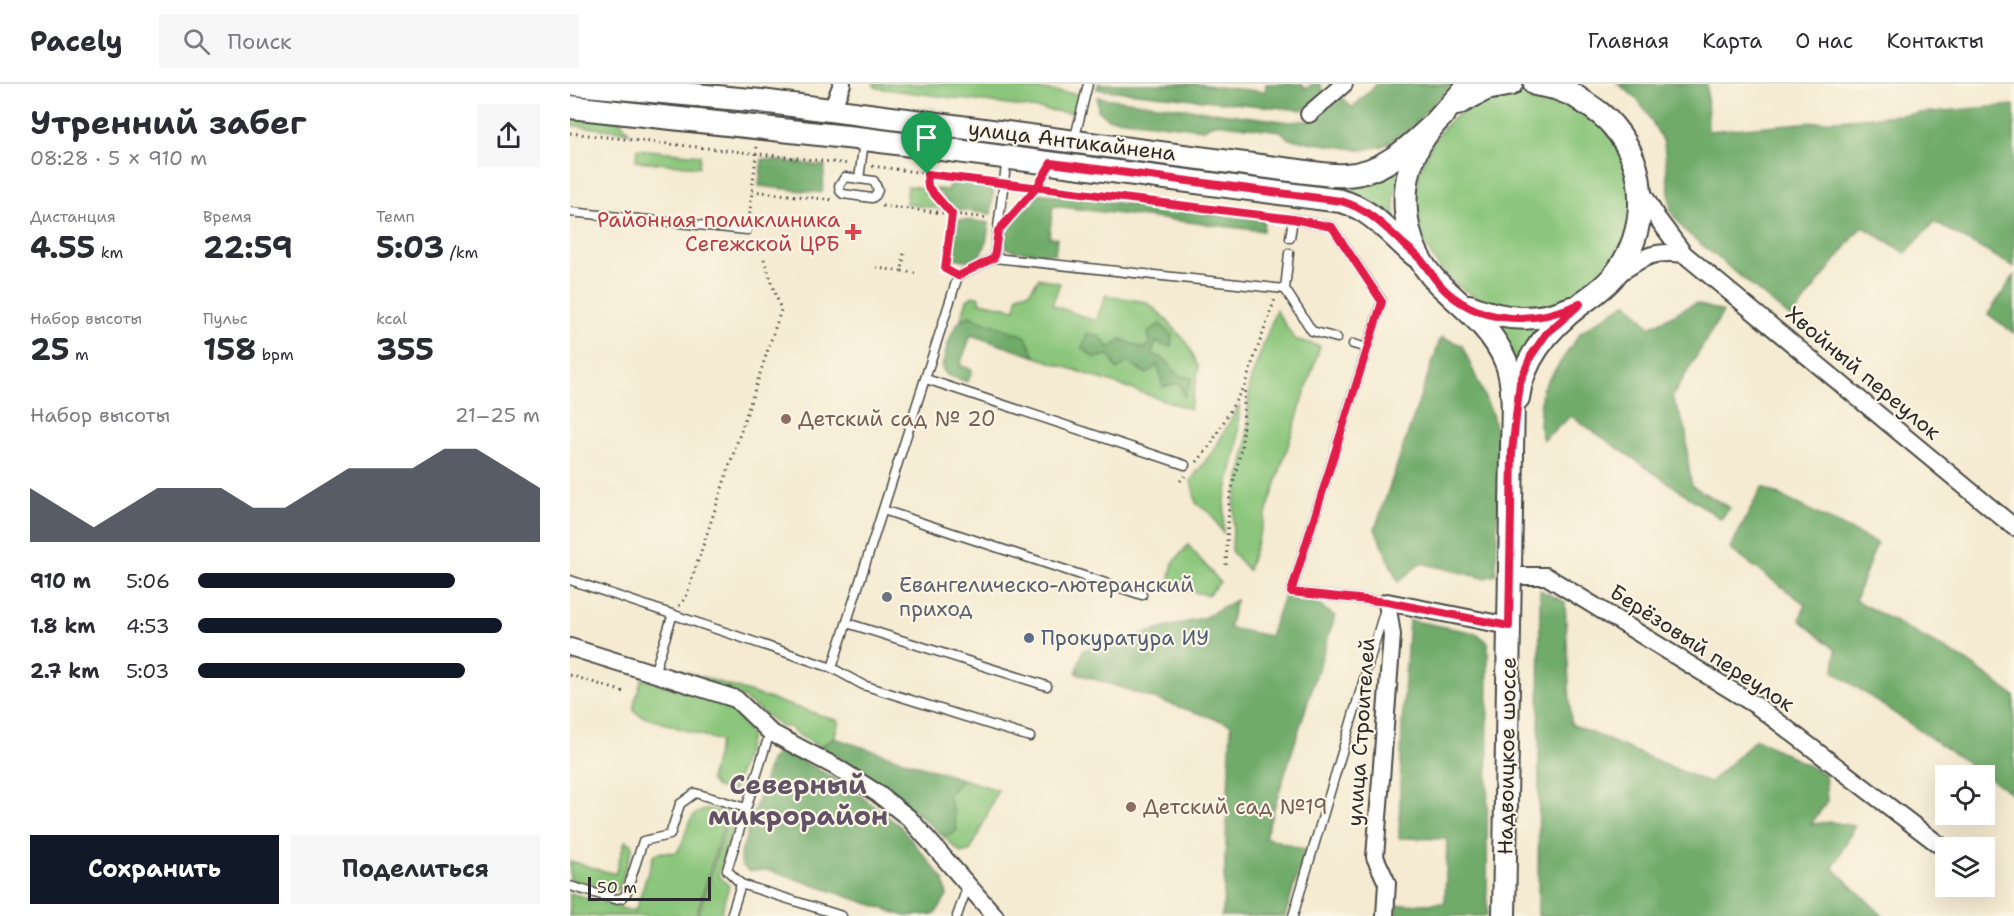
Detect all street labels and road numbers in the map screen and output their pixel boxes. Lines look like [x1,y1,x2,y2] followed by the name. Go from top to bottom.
[967,114,1177,168] street label: улица Антикайнена
[1780,300,1946,446] street label: Хвойный переулок
[1604,578,1800,718] street label: Берёзовый переулок
[1340,637,1382,827] street label: улица Строителей
[1491,657,1523,855] street label: Надвоицкое шоссе

